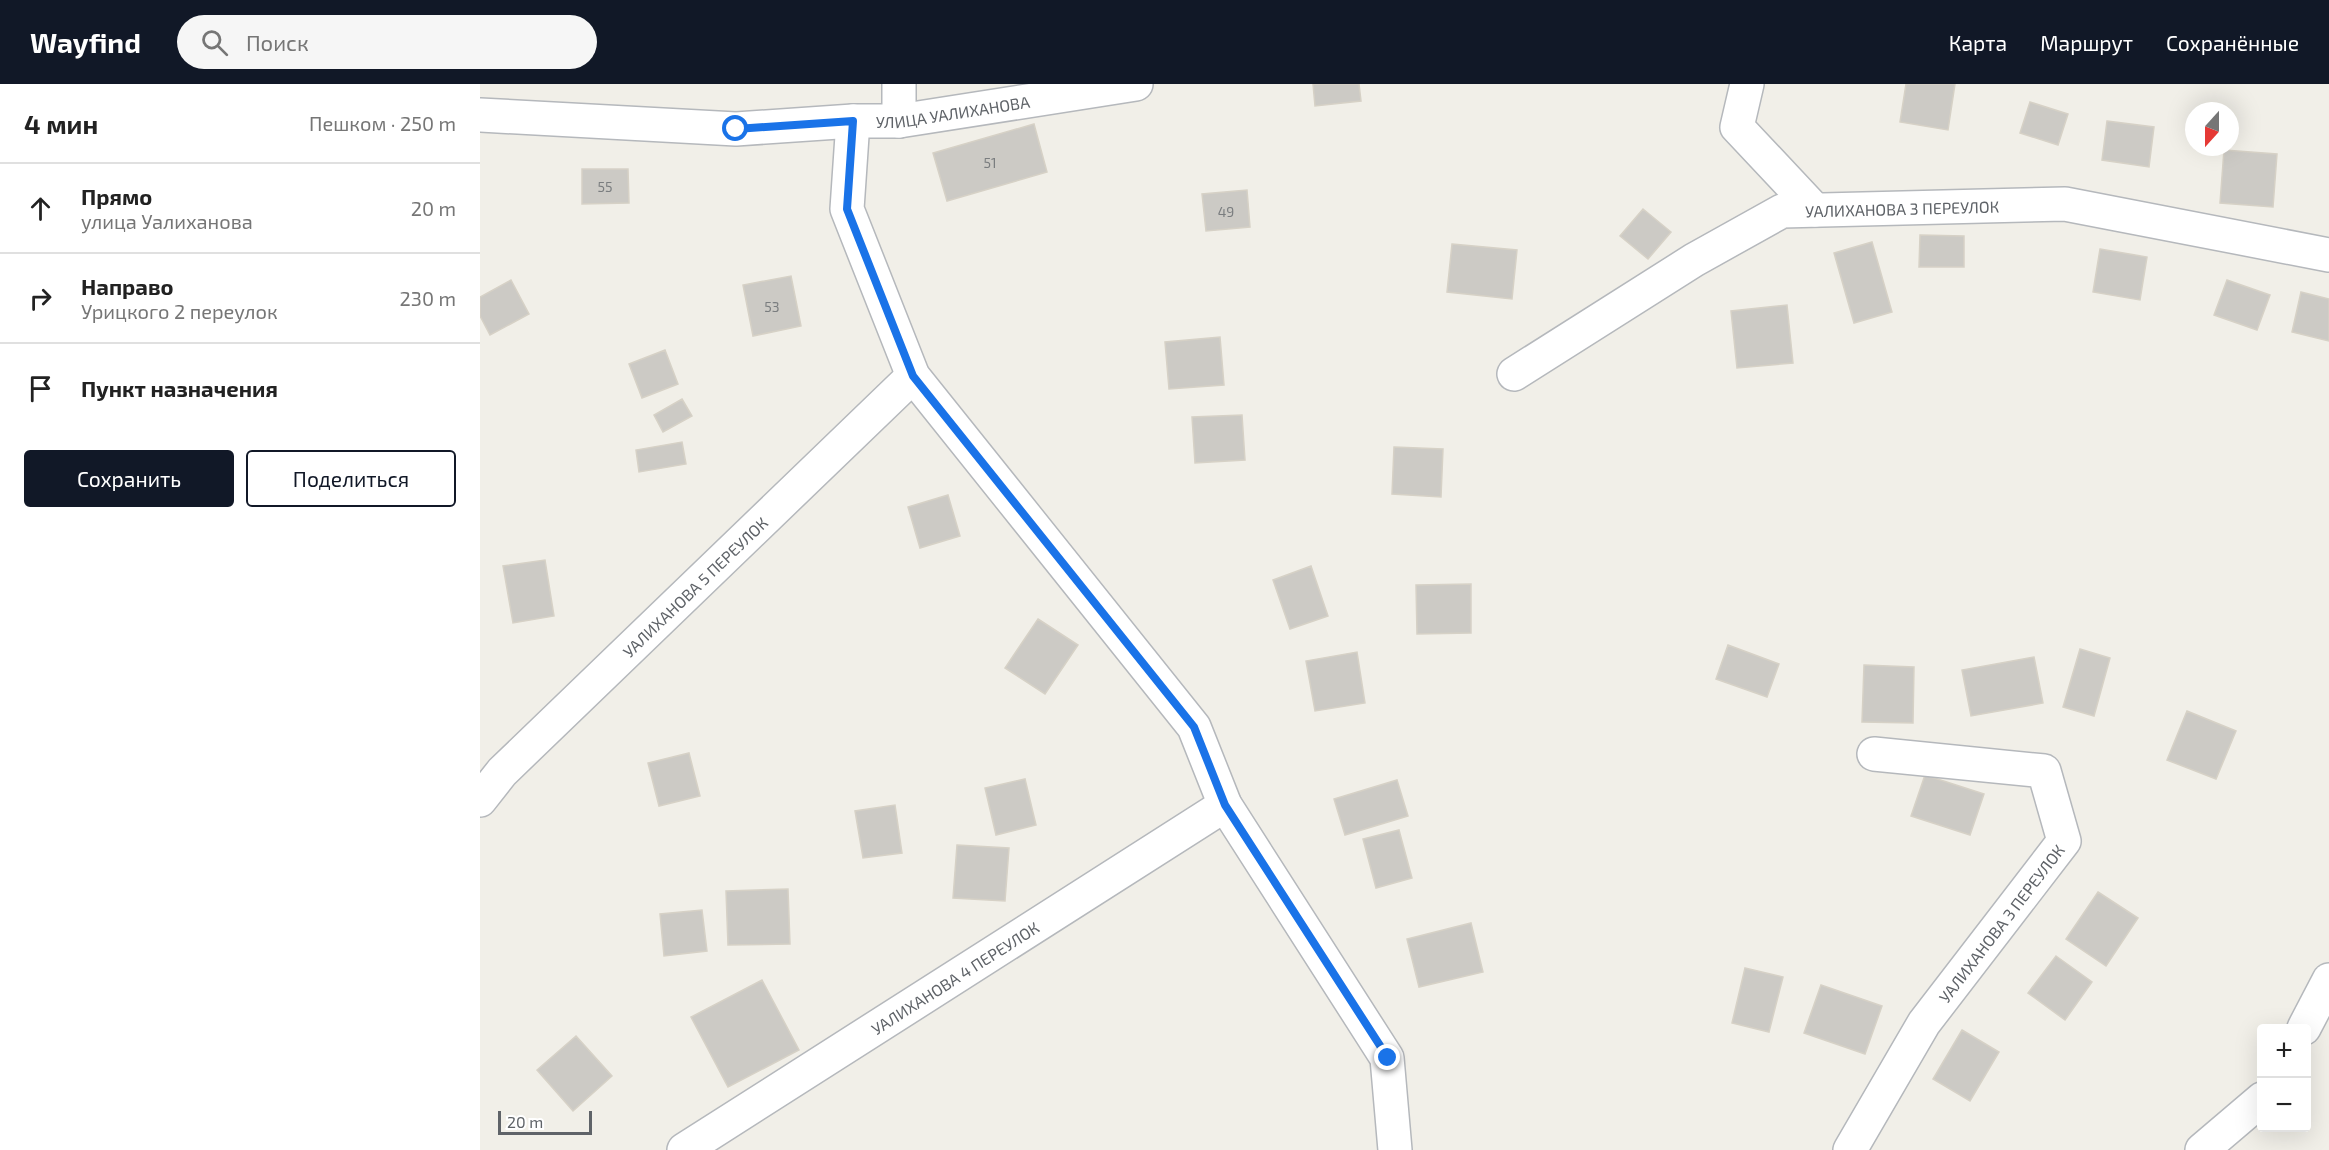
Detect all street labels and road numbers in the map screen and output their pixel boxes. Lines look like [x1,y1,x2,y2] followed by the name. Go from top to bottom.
[876,91,1031,131] street label: УЛИЦА УАЛИХАНОВА
[1805,196,2000,220] street label: УАЛИХАНОВА 3 ПЕРЕУЛОК
[618,512,771,661] street label: УАЛИХАНОВА 5 ПЕРЕУЛОК
[1934,840,2068,1006] street label: УАЛИХАНОВА 3 ПЕРЕУЛОК
[867,917,1042,1038] street label: УАЛИХАНОВА 4 ПЕРЕУЛОК

